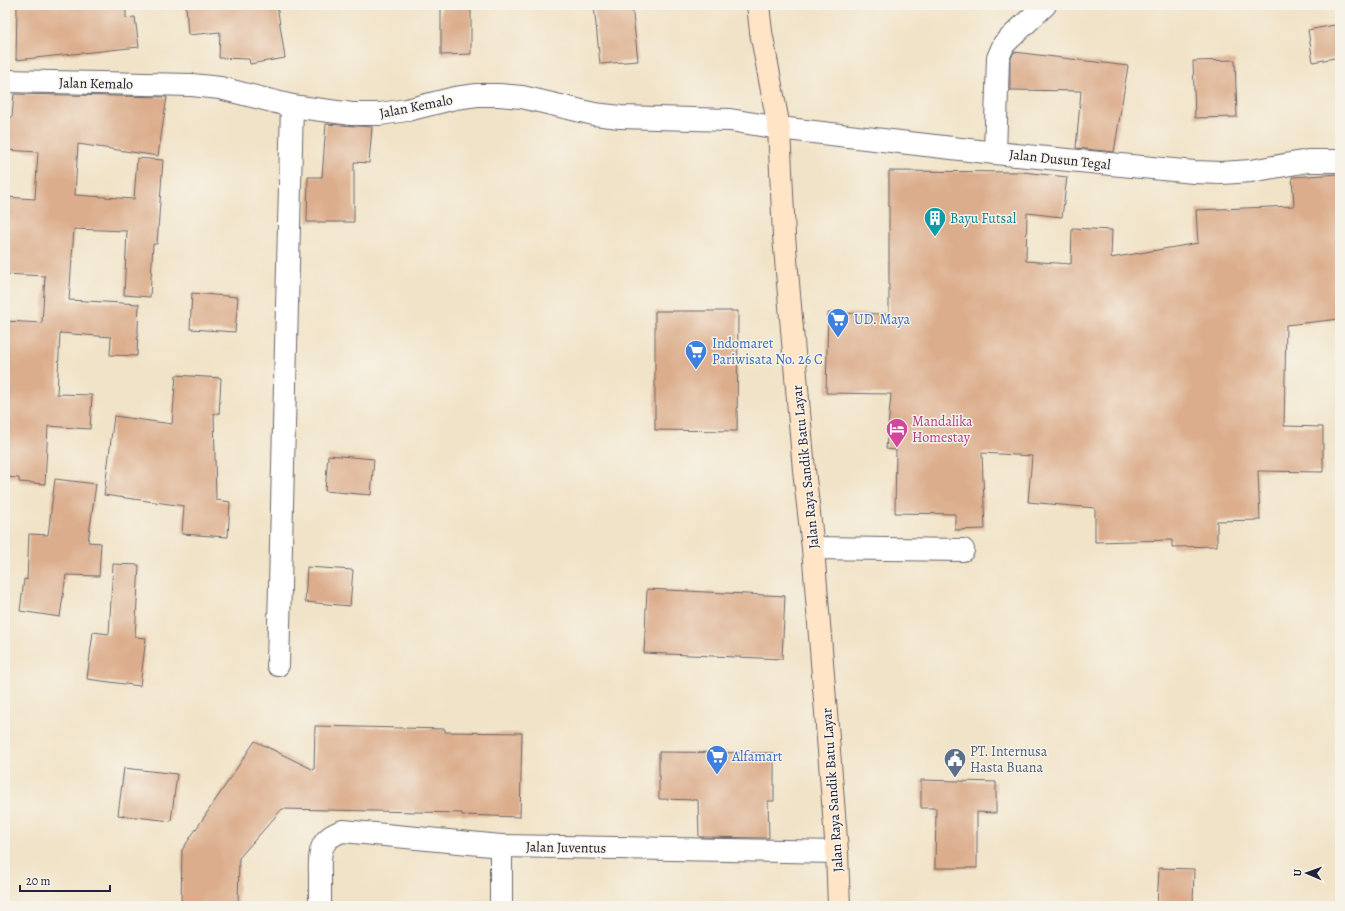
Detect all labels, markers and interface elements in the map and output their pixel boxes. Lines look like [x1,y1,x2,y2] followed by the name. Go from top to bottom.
[59,73,133,94] street label: Jalan Kemalo
[378,90,454,123] street label: Jalan Kemalo
[1008,145,1112,174] street label: Jalan Dusun Tegal
[922,205,948,238] building icon: Bayu Futsal
[950,209,1017,228] place label: Bayu Futsal
[825,306,851,339] supermarket icon: UD. Maya
[854,310,910,329] place label: UD. Maya
[712,334,823,369] place label: Indomaret Pariwisata No. 26 C
[683,338,709,371] supermarket icon: Indomaret Pariwisata No. 26 C
[787,383,824,550] street label: Jalan Raya Sandik Batu Layar
[912,412,973,447] place label: Mandalika Homestay
[884,416,910,449] hotel icon: Mandalika Homestay
[817,707,848,873] street label: Jalan Raya Sandik Batu Layar
[970,742,1048,777] place label: PT. Internusa Hasta Buana
[704,743,730,776] supermarket icon: Alfamart
[942,746,968,779] public building icon: PT. Internusa Hasta Buana
[731,747,783,766] place label: Alfamart
[526,837,606,858] street label: Jalan Juventus
[1287,853,1327,893] north arrow
[20,867,110,893] scale bar
[1290,868,1305,877] text: U
[26,873,50,889] text: 20 m

